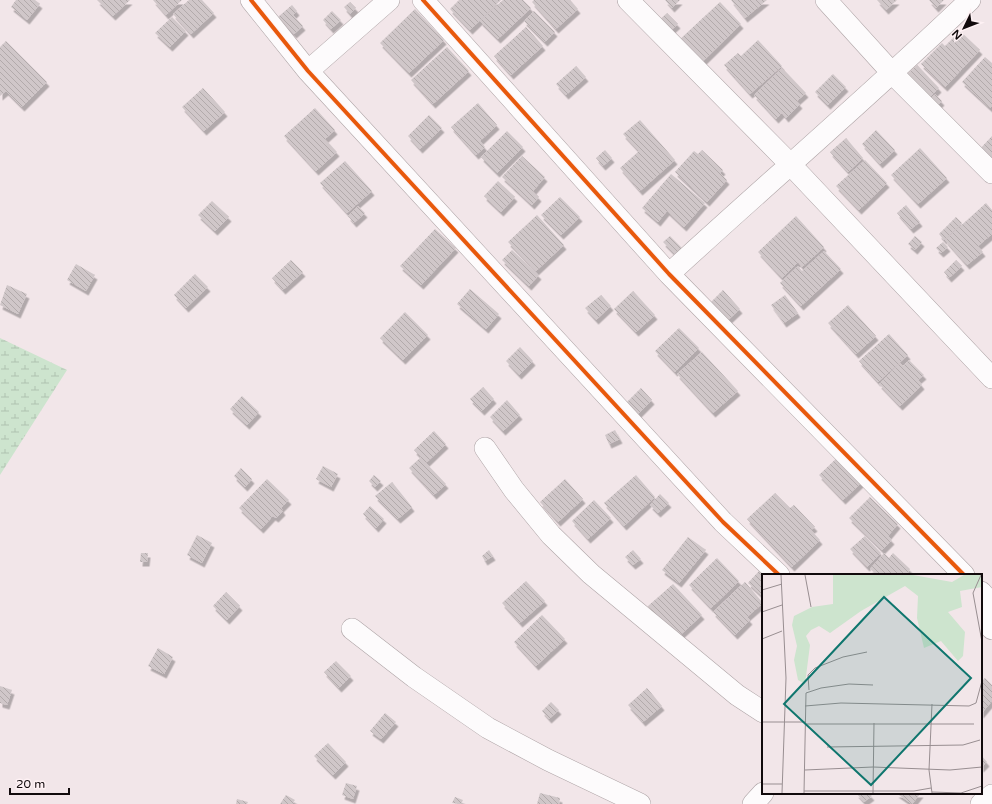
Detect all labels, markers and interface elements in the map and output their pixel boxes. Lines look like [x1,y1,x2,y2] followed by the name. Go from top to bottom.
[944,8,984,48] north arrow
[949,27,965,42] text: N
[762,574,982,794] inset map
[10,770,69,796] scale bar
[16,777,45,791] text: 20 m

